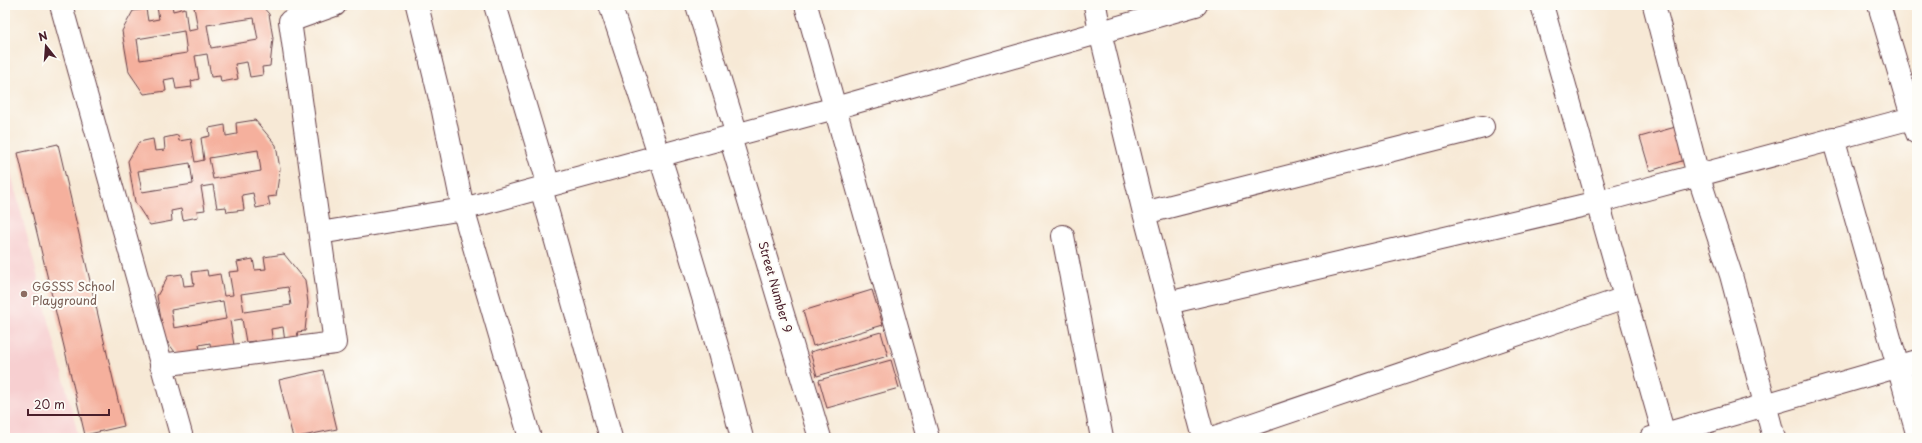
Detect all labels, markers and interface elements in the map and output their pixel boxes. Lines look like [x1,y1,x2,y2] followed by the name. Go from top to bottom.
[26,26,66,66] north arrow
[36,26,50,45] text: N
[754,239,798,335] street label: Street Number 9
[32,277,115,309] place label: GGSSS School Playground
[19,289,29,299] marker: GGSSS School Playground
[28,391,109,417] scale bar
[34,395,65,413] text: 20 m

